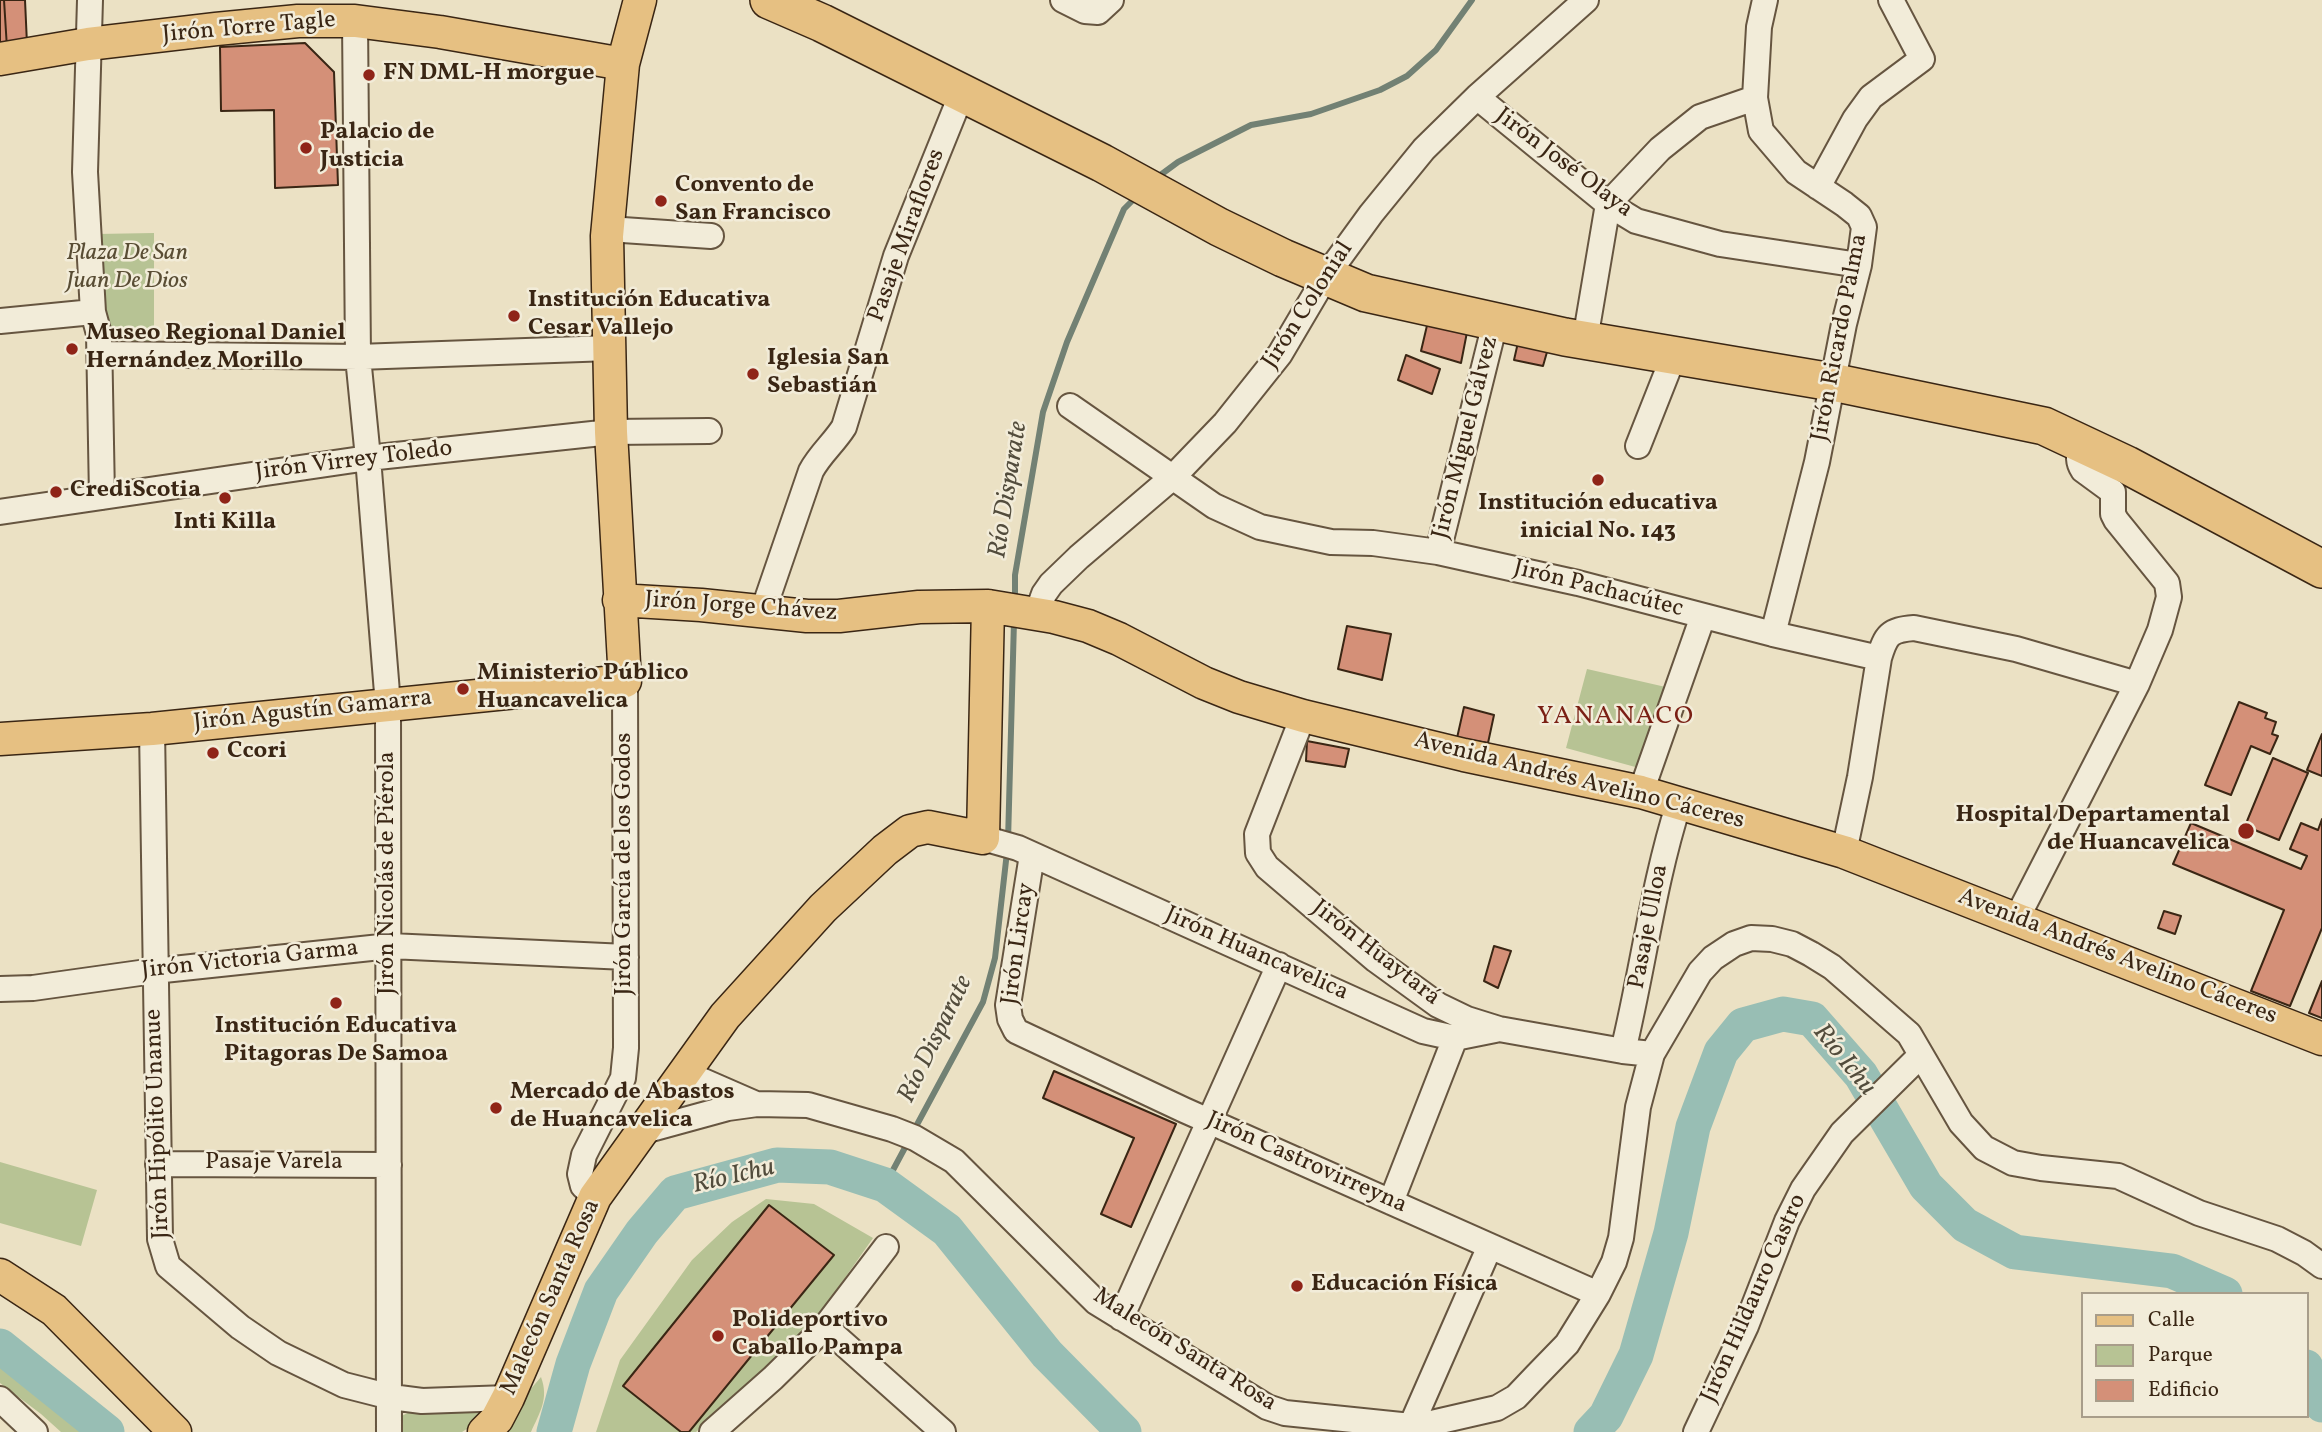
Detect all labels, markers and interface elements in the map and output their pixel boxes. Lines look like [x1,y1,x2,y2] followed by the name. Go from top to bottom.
[161,7,337,51] street label: Jirón Torre Tagle
[383,61,595,89] place label: FN DML-H morgue
[361,67,377,83] marker: FN DML-H morgue
[1488,103,1638,225] street label: Jirón José Olaya
[320,120,434,176] place label: Palacio de Justicia
[298,140,314,156] marker: Palacio de Justicia
[863,146,953,326] street label: Pasaje Miraflores
[675,173,831,229] place label: Convento de San Francisco
[653,193,669,209] marker: Convento de San Francisco
[1807,232,1875,444] street label: Jirón Ricardo Palma
[1257,237,1361,375] street label: Jirón Colonial
[66,241,188,297] park label: Plaza De San Juan De Dios
[528,288,770,344] place label: Institución Educativa Cesar Vallejo
[506,308,522,324] marker: Institución Educativa Cesar Vallejo
[86,321,346,377] place label: Museo Regional Daniel Hernández Morillo
[1428,333,1506,543] street label: Jirón Miguel Gálvez
[64,341,80,357] marker: Museo Regional Daniel Hernández Morillo
[767,346,889,402] place label: Iglesia San Sebastián
[745,366,761,382] marker: Iglesia San Sebastián
[984,419,1036,561] water label: Río Disparate
[254,436,454,488] street label: Jirón Virrey Toledo
[1590,472,1606,488] marker: Institución educativa inicial No. 143
[70,478,201,506] place label: CrediScotia
[48,484,64,500] marker: CrediScotia
[217,490,233,506] marker: Inti Killa
[1478,491,1718,547] place label: Institución educativa inicial No. 143
[174,510,276,538] place label: Inti Killa
[1510,555,1686,625] street label: Jirón Pachacútec
[644,587,838,629] street label: Jirón Jorge Chávez
[477,661,688,717] place label: Ministerio Público Huancavelica
[455,681,471,697] marker: Ministerio Público Huancavelica
[192,685,434,739] street label: Jirón Agustín Gamarra
[1538,702,1694,734] district label: YANANACO
[1411,727,1747,837] street label: Avenida Andrés Avelino Cáceres
[612,733,640,995] street label: Jirón García de los Godos
[227,739,287,767] place label: Ccori
[205,745,221,761] marker: Ccori
[375,751,403,995] street label: Jirón Nicolás de Piérola
[1955,803,2230,859] place label: Hospital Departamental de Huancavelica
[2236,821,2256,841] marker: Hospital Departamental de Huancavelica
[1624,862,1676,992] street label: Pasaje Ulloa
[997,881,1043,1007] street label: Jirón Lircay
[1953,884,2281,1032] street label: Avenida Andrés Avelino Cáceres
[1305,895,1445,1013] street label: Jirón Huaytará
[1160,902,1352,1008] street label: Jirón Huancavelica
[140,935,360,987] street label: Jirón Victoria Garma
[893,971,981,1109] water label: Río Disparate
[328,995,344,1011] marker: Institución Educativa Pitagoras De Samoa
[141,1008,177,1240] street label: Jirón Hipólito Unanue
[215,1014,457,1070] place label: Institución Educativa Pitagoras De Samoa
[1805,1019,1881,1103] water label: Río Ichu
[510,1080,735,1136] place label: Mercado de Abastos de Huancavelica
[488,1100,504,1116] marker: Mercado de Abastos de Huancavelica
[1201,1107,1411,1221] street label: Jirón Castrovirreyna
[205,1150,343,1178] street label: Pasaje Varela
[690,1153,778,1203] water label: Río Ichu
[1696,1190,1814,1408] street label: Jirón Hildauro Castro
[496,1196,608,1400] street label: Malecón Santa Rosa
[1311,1272,1498,1300] place label: Educación Física
[1289,1278,1305,1294] marker: Educación Física
[1087,1283,1281,1419] street label: Malecón Santa Rosa
[2080,1292,2308,1418] legend
[2148,1306,2195,1335] text: Calle
[732,1308,903,1364] place label: Polideportivo Caballo Pampa
[710,1328,726,1344] marker: Polideportivo Caballo Pampa
[2148,1341,2213,1370] text: Parque
[2148,1376,2219,1405] text: Edificio

